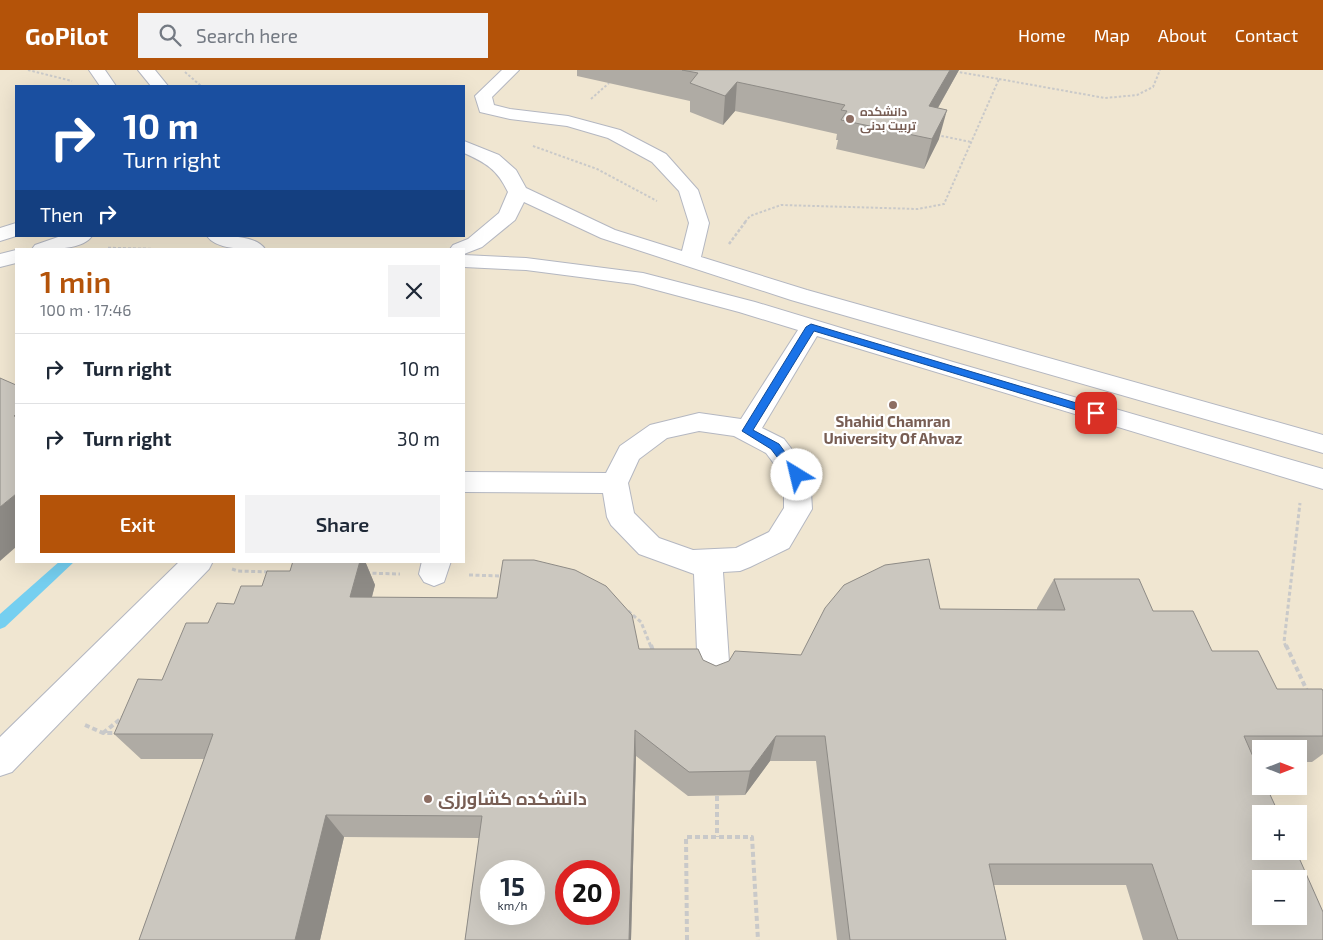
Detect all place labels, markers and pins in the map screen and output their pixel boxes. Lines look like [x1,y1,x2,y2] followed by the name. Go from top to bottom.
[860,104,917,134] place label: دانشکده تربیت بدنی
[844,113,856,125] marker: دانشکده تربیت بدنی
[1075,392,1117,434] pin
[887,399,899,411] marker: Shahid Chamran University Of Ahvaz
[824,412,963,448] place label: Shahid Chamran University Of Ahvaz
[438,787,587,810] place label: دانشکده کشاورزی
[422,793,434,805] marker: دانشکده کشاورزی

